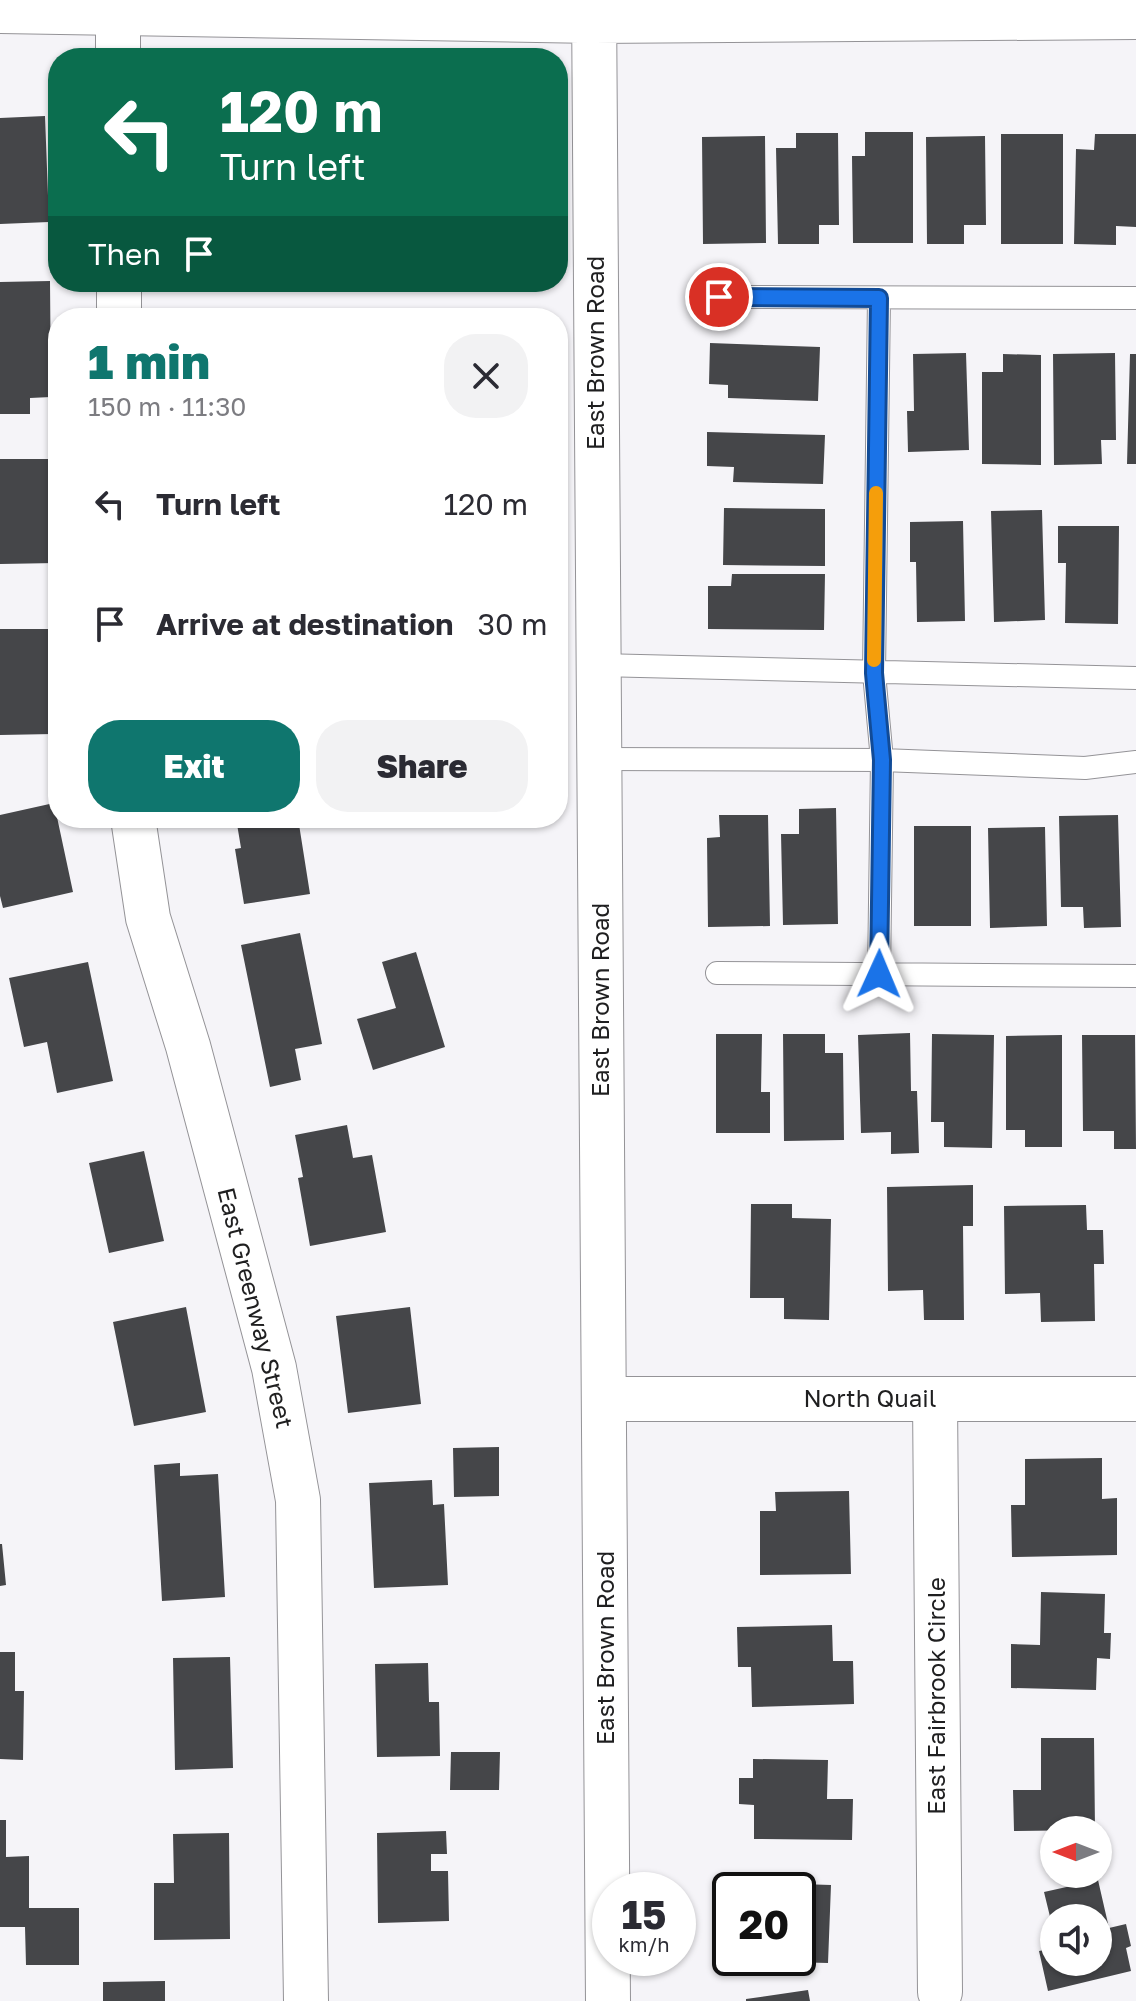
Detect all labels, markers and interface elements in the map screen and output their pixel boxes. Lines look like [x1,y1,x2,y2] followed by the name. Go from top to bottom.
[220,77,382,144] text: 120 m
[88,80,192,184] icon: left
[220,145,366,188] text: Turn left
[177,232,221,276] icon: arrive
[88,236,161,272] text: Then
[580,256,609,450] street label: East Brown Road
[685,263,753,331] pin
[697,275,741,319] icon: arrive
[88,332,210,390] text: 1 min
[444,334,528,418] button: close
[88,391,246,422] text: 150 m · 11:30
[88,482,132,526] icon: left
[156,486,281,522] text: Turn left
[443,486,528,522] text: 120 m
[88,602,132,646] icon: arrive
[156,606,453,642] text: Arrive at destination
[477,606,548,642] text: 30 m
[88,720,300,812] button: Exit
[316,720,528,812] button: Share
[585,903,614,1097] street label: East Brown Road
[837,932,921,1016] position arrow
[212,1184,300,1431] street label: East Greenway Street
[804,1383,936,1412] street label: North Quail
[590,1551,619,1745] street label: East Brown Road
[921,1577,950,1815] street label: East Fairbrook Circle
[1040,1816,1112,1888] north arrow
[1040,1816,1112,1976] map controls
[712,1872,816,1976] speed limit sign: 20
[622,1890,667,1938] text: 15
[1040,1904,1112,1976] button: sound
[619,1932,669,1956] text: km/h

